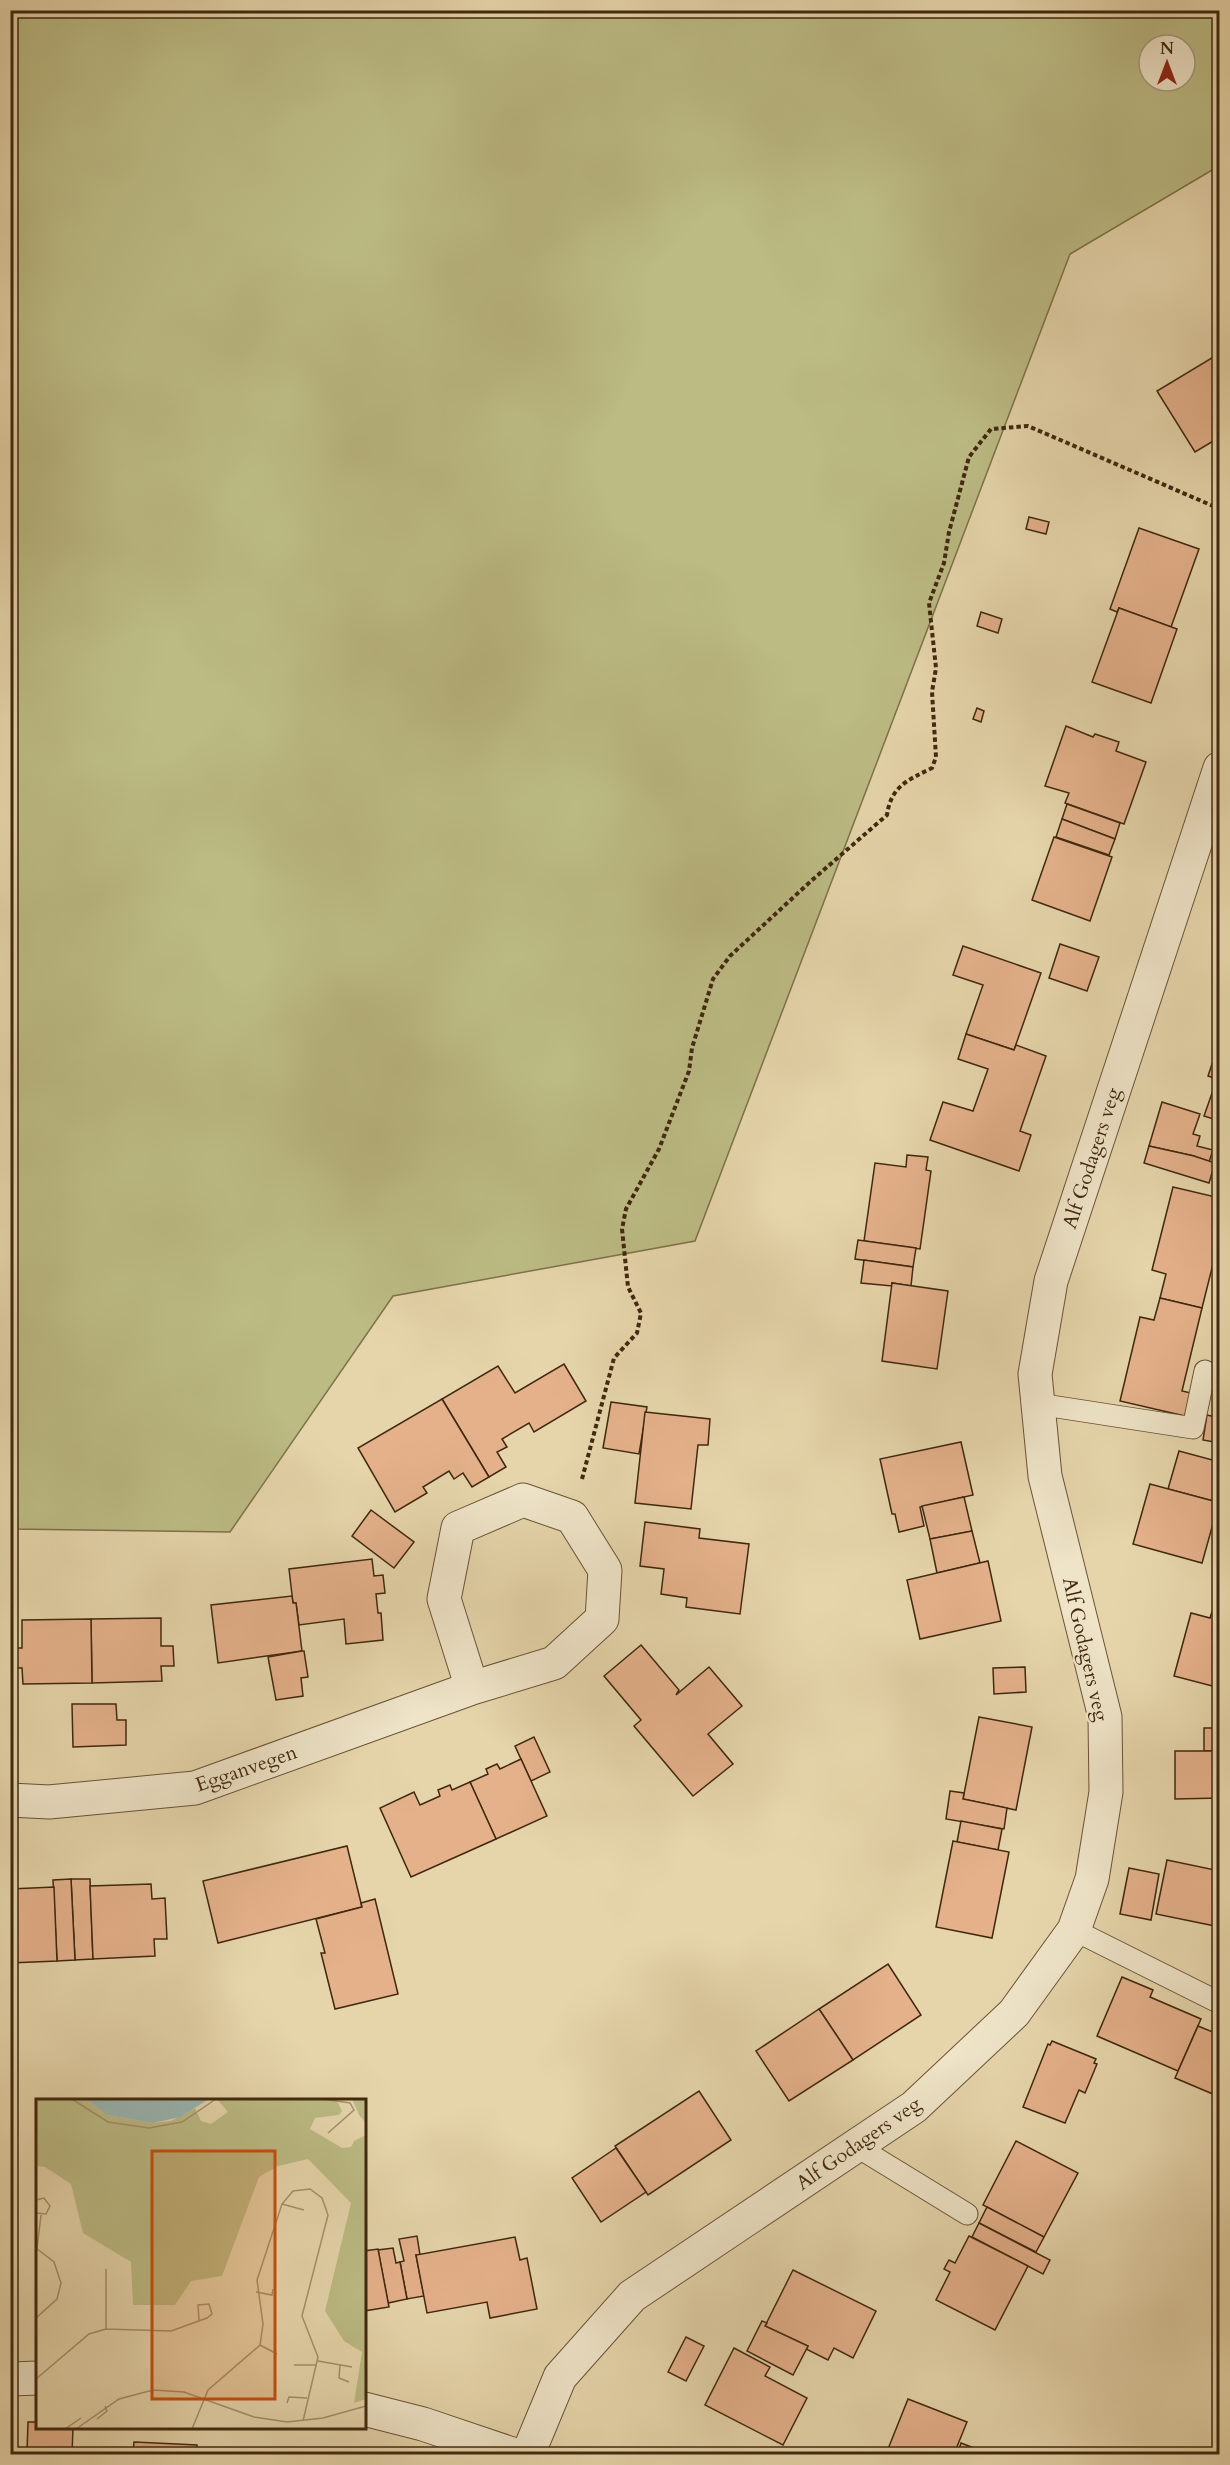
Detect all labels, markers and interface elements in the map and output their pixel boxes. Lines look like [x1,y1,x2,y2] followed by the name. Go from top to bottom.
[1137,33,1197,93] north arrow
[1160,38,1174,60] text: N
[1056,1083,1127,1232] street label: Alf Godagers veg
[1056,1575,1115,1724] street label: Alf Godagers veg
[192,1738,301,1798] street label: Egganvegen
[790,2090,927,2197] street label: Alf Godagers veg
[36,2099,366,2429] inset map

